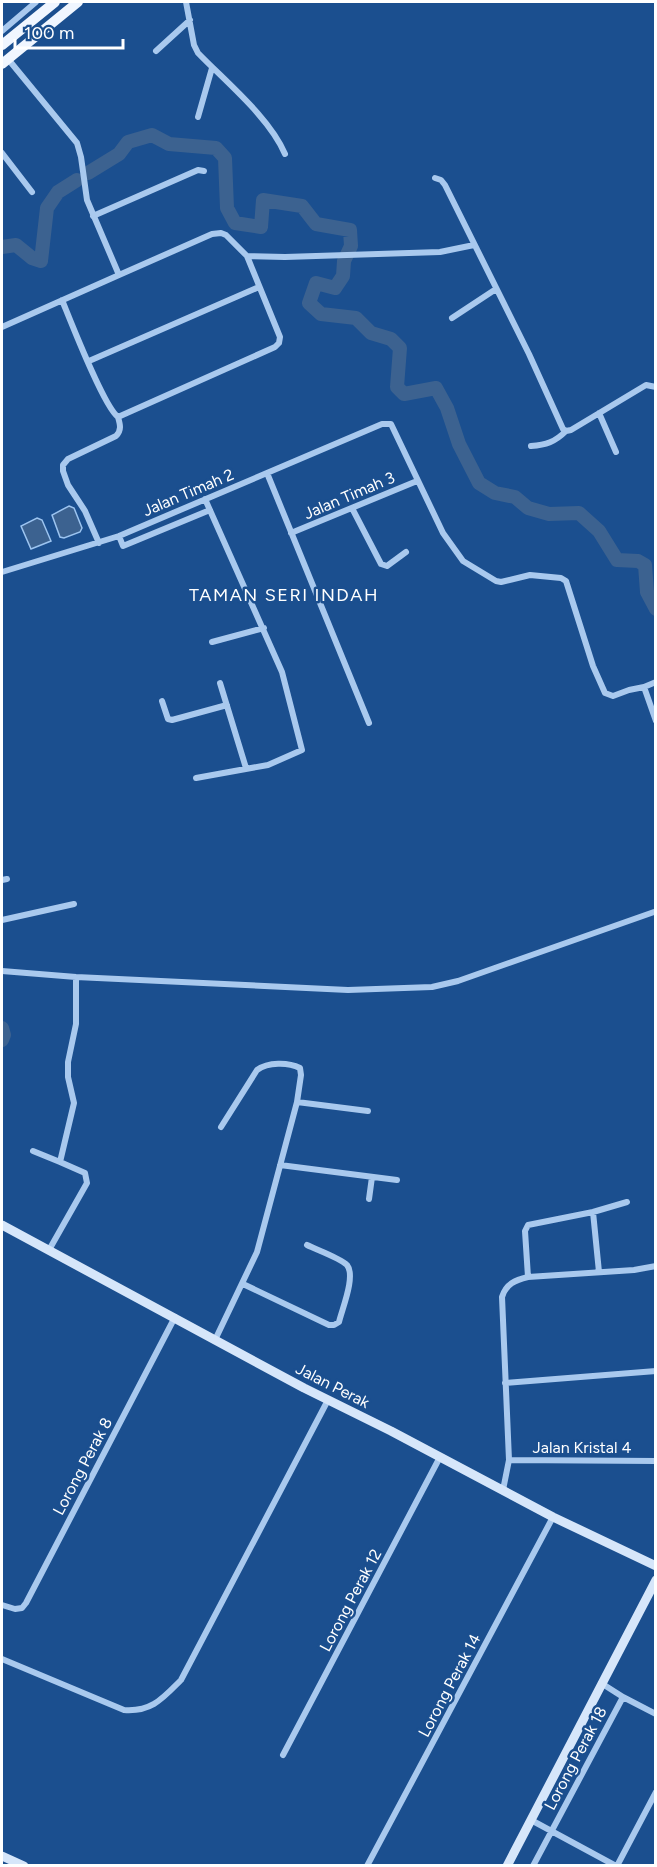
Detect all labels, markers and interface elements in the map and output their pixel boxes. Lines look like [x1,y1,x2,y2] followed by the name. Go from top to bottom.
[15,12,123,50] scale bar
[24,22,74,44] text: 100 m
[140,465,237,520] street label: Jalan Timah 2
[301,468,397,523] street label: Jalan Timah 3
[189,584,379,606] district label: TAMAN SERI INDAH
[293,1359,373,1412] street label: Jalan Perak
[49,1414,116,1518] street label: Lorong Perak 8
[533,1438,631,1457] street label: Jalan Kristal 4
[315,1546,385,1655] street label: Lorong Perak 12
[414,1630,485,1740] street label: Lorong Perak 14
[540,1703,611,1813] street label: Lorong Perak 18

